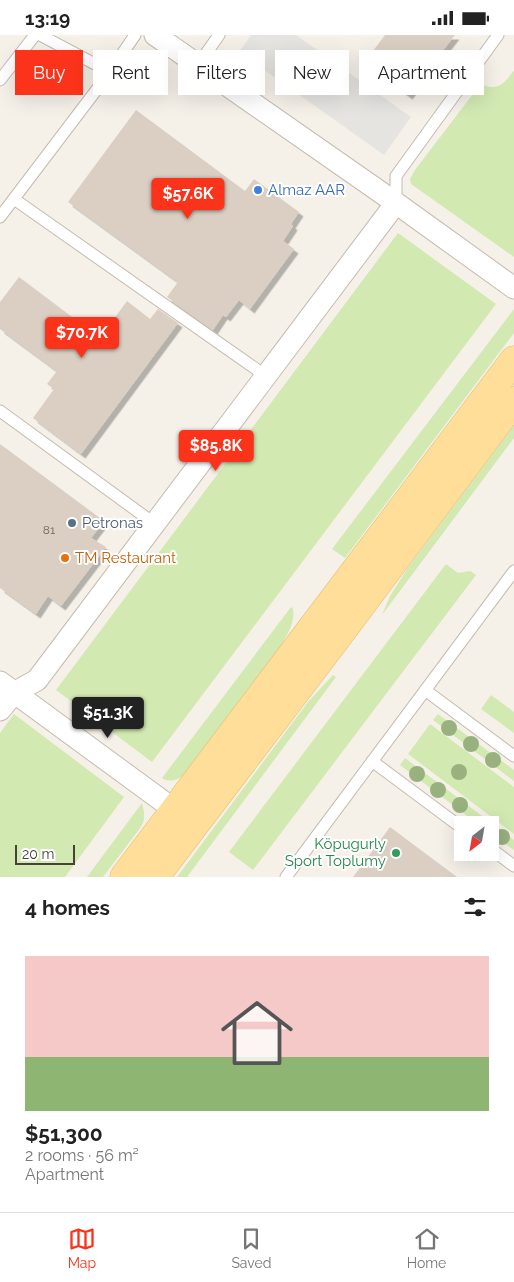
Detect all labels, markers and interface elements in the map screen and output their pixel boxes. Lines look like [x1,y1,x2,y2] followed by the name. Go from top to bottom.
[25,7,70,29] text: 13:19
[15,50,83,95] chip: Buy
[93,50,168,95] chip: Rent
[178,50,265,95] chip: Filters
[275,50,349,95] chip: New
[359,50,484,95] chip: Apartment
[147,177,229,220] pin: $57.6K
[268,181,345,199] place label: Almaz AAR
[162,184,214,203] text: $57.6K
[252,184,264,196] marker: Almaz AAR
[41,317,123,359] pin: $70.7K
[56,323,108,342] text: $70.7K
[175,429,257,472] pin: $85.8K
[190,436,242,455] text: $85.8K
[82,514,143,532] place label: Petronas
[66,517,78,529] marker: Petronas
[43,523,55,537] house number: 81
[75,549,176,567] place label: TM Restaurant
[59,552,71,564] marker: TM Restaurant
[67,697,149,739] pin: $51.3K
[83,703,133,722] text: $51.3K
[454,816,499,861] north arrow
[454,816,499,861] map controls
[285,835,386,870] place label: Köpugurly Sport Toplumy
[15,842,75,865] scale bar
[22,846,54,862] text: 20 m
[390,847,402,859] marker: Köpugurly Sport Toplumy
[461,893,489,921] icon: filters
[25,895,110,920] text: 4 homes
[212,988,302,1078] icon: home
[25,1121,103,1146] text: $51,300
[25,1146,139,1165] text: 2 rooms · 56 m²
[25,1165,104,1184] text: Apartment
[68,1225,96,1271] tab: Map
[231,1225,271,1271] tab: Saved
[407,1225,446,1271] tab: Home

